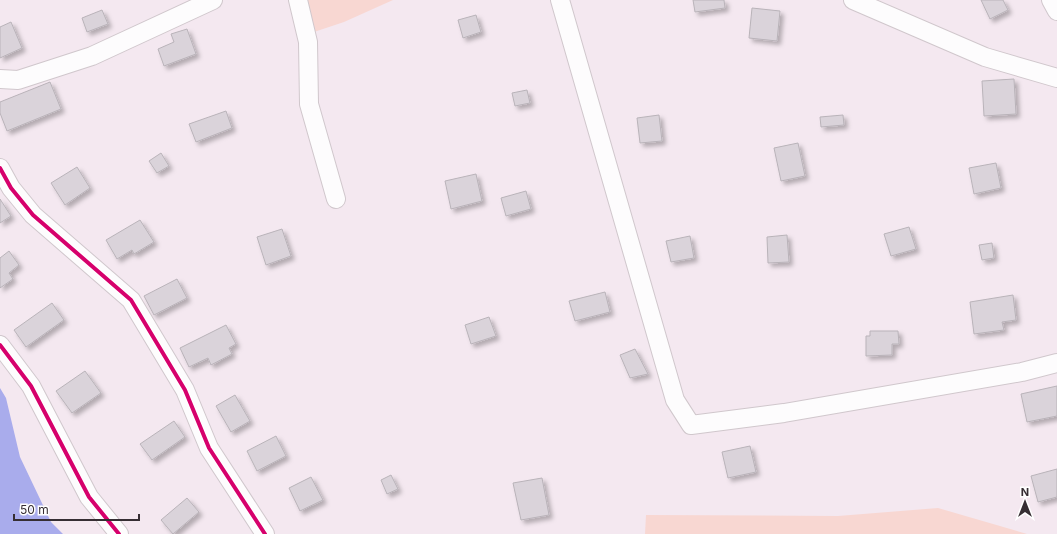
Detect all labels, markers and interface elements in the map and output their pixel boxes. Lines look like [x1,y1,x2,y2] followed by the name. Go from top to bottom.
[1005,482,1045,522] north arrow
[1021,485,1029,499] text: N
[14,496,139,522] scale bar
[20,502,49,517] text: 50 m

